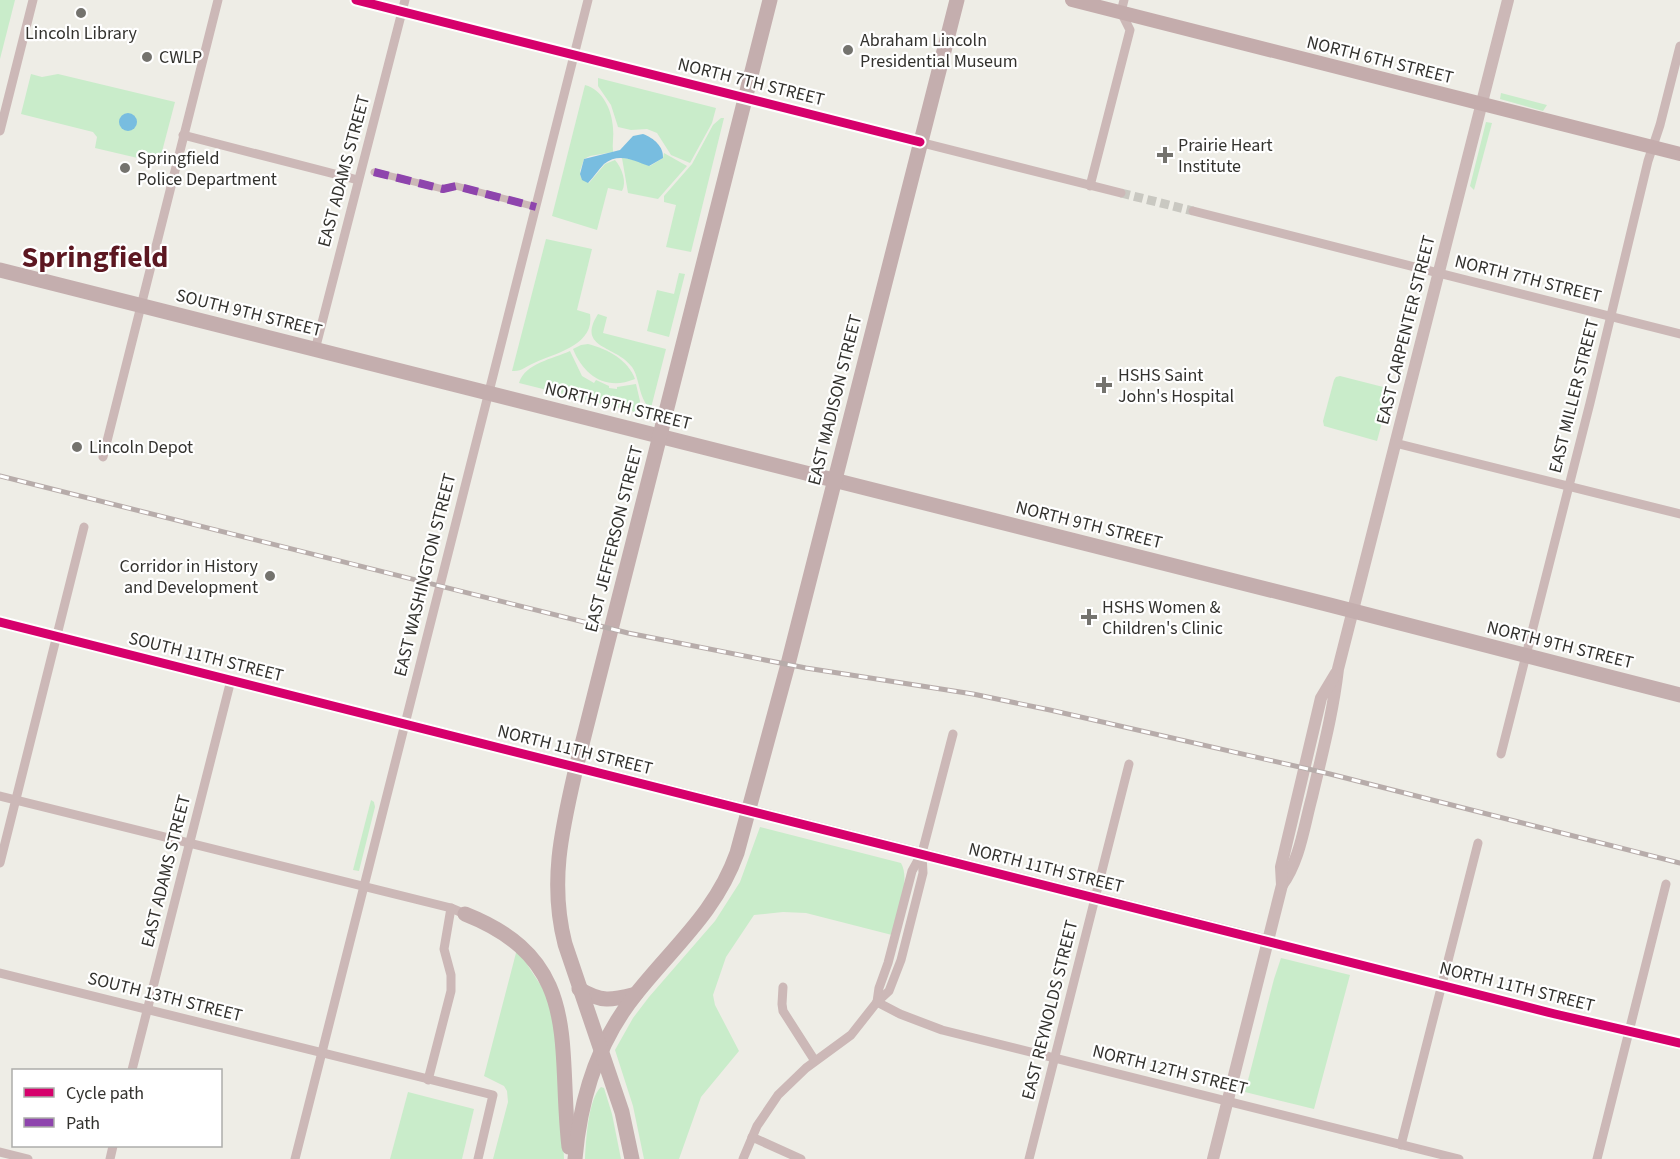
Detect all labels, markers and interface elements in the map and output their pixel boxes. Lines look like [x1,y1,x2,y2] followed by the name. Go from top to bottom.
[74,6,88,20] marker: Lincoln Library
[25,21,137,46] place label: Lincoln Library
[860,28,1018,74] place label: Abraham Lincoln Presidential Museum
[1304,30,1456,90] street label: NORTH 6TH STREET
[841,43,855,57] marker: Abraham Lincoln Presidential Museum
[159,45,202,70] place label: CWLP
[140,50,154,64] marker: CWLP
[675,52,827,112] street label: NORTH 7TH STREET
[312,92,376,250] street label: EAST ADAMS STREET
[1178,133,1273,179] place label: Prairie Heart Institute
[137,146,277,192] place label: Springfield Police Department
[1156,146,1174,164] marker: Prairie Heart Institute
[118,161,132,175] marker: Springfield Police Department
[1370,232,1442,427] street label: EAST CARPENTER STREET
[21,236,169,279] district label: Springfield
[1452,249,1604,309] street label: NORTH 7TH STREET
[173,283,325,343] street label: SOUTH 9TH STREET
[802,312,868,488] street label: EAST MADISON STREET
[1543,316,1605,476] street label: EAST MILLER STREET
[1118,363,1234,409] place label: HSHS Saint John's Hospital
[542,376,694,436] street label: NORTH 9TH STREET
[1095,376,1113,394] marker: HSHS Saint John's Hospital
[89,435,193,460] place label: Lincoln Depot
[70,440,84,454] marker: Lincoln Depot
[579,443,649,635] street label: EAST JEFFERSON STREET
[388,471,462,679] street label: EAST WASHINGTON STREET
[1013,495,1165,555] street label: NORTH 9TH STREET
[120,554,259,600] place label: Corridor in History and Development
[263,569,277,583] marker: Corridor in History and Development
[1102,595,1223,641] place label: HSHS Women & Children's Clinic
[1080,608,1098,626] marker: HSHS Women & Children's Clinic
[1484,615,1636,675] street label: NORTH 9TH STREET
[126,626,286,688] street label: SOUTH 11TH STREET
[495,719,656,781] street label: NORTH 11TH STREET
[135,792,197,950] street label: EAST ADAMS STREET
[966,837,1127,899] street label: NORTH 11TH STREET
[1016,917,1085,1103] street label: EAST REYNOLDS STREET
[1437,956,1598,1018] street label: NORTH 11TH STREET
[85,966,245,1028] street label: SOUTH 13TH STREET
[1090,1039,1251,1101] street label: NORTH 12TH STREET
[12,1069,222,1147] legend
[66,1081,144,1106] text: Cycle path
[66,1111,100,1136] text: Path

